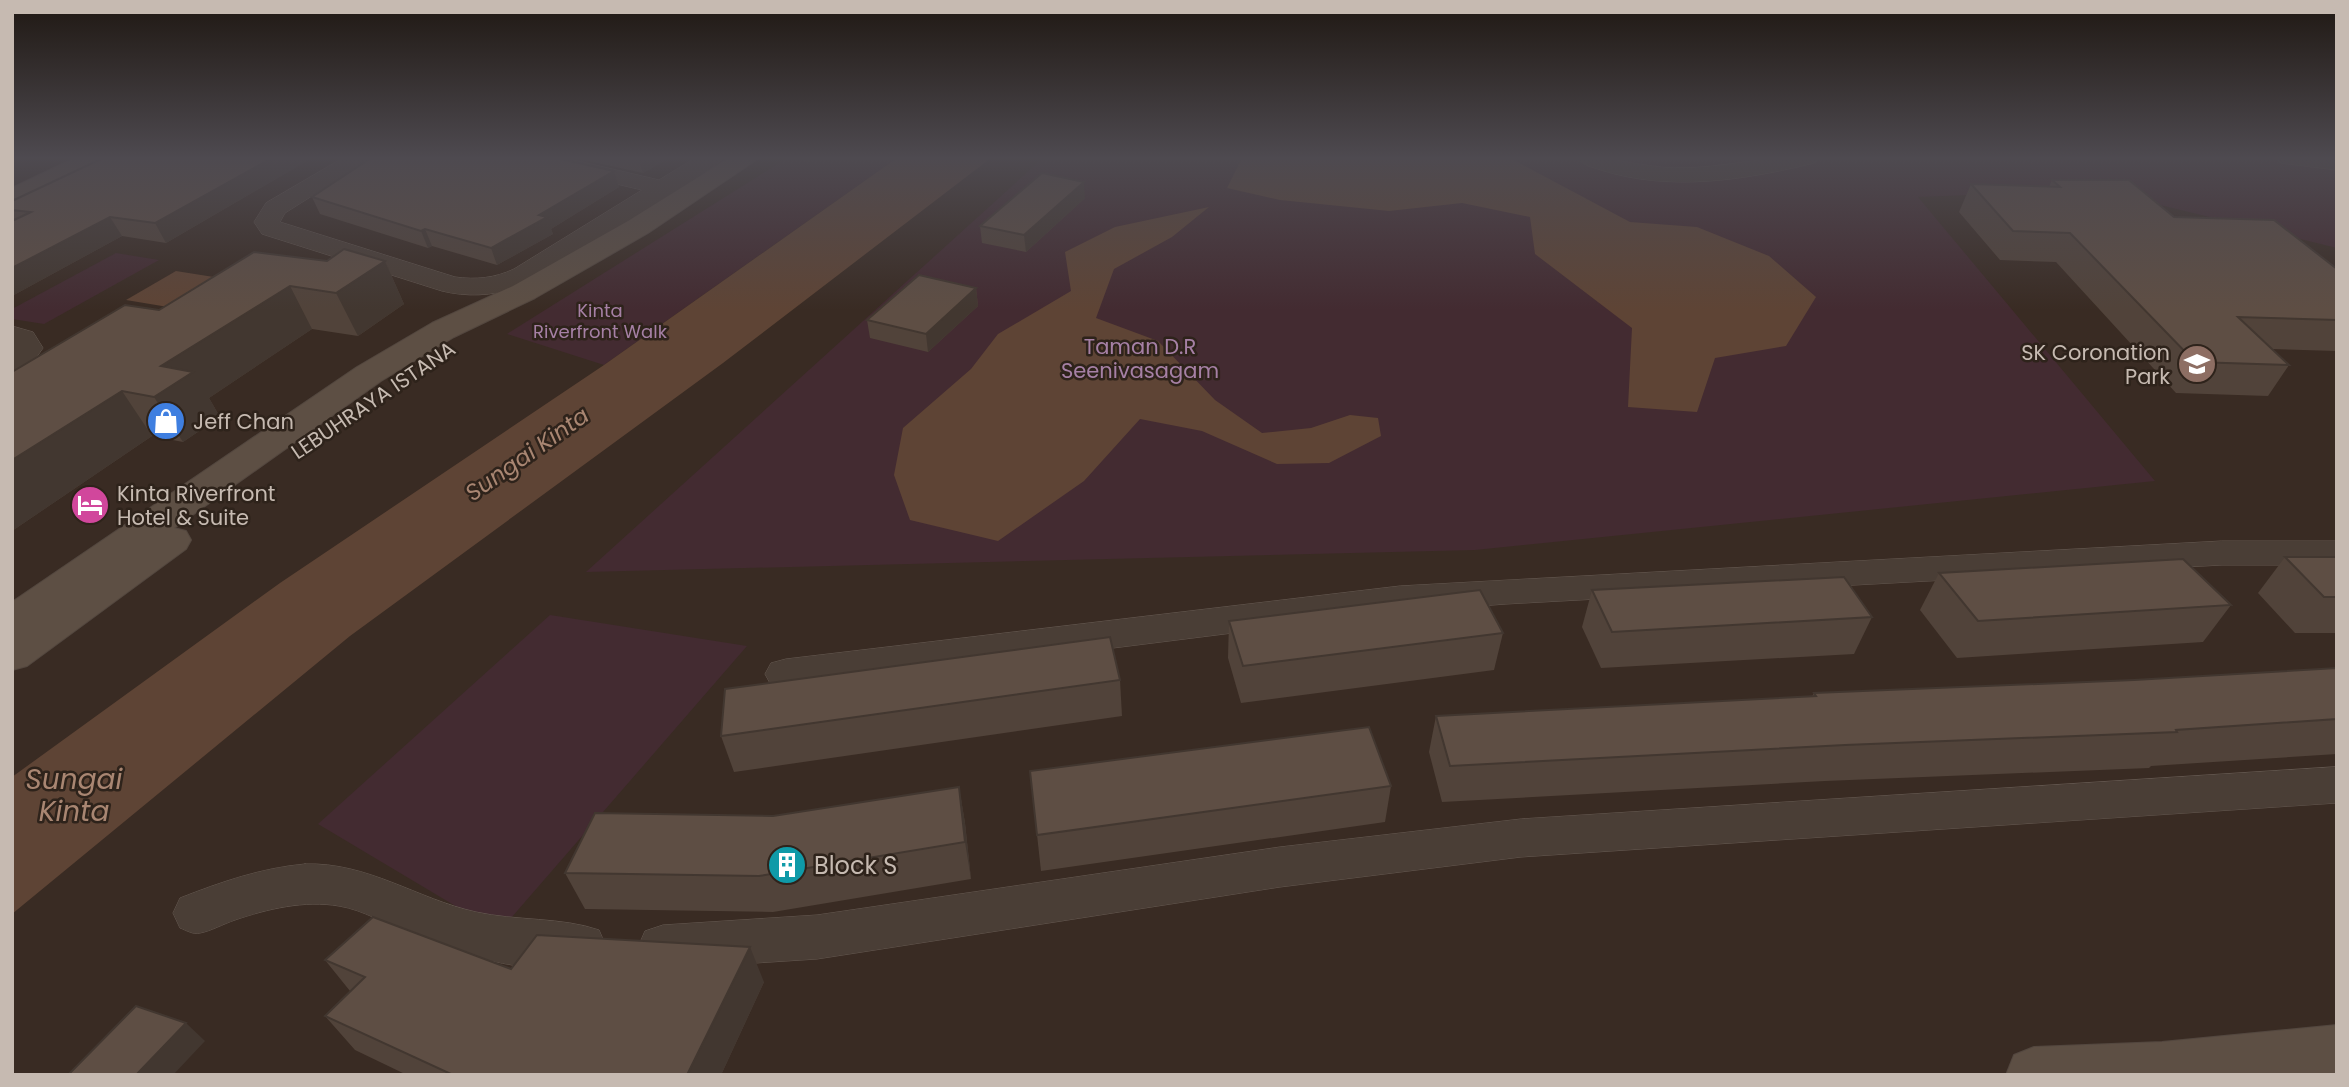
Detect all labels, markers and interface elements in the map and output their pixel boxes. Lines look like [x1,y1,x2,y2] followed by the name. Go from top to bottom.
[533,298,668,344] park label: Kinta Riverfront Walk
[1061,332,1219,385] park label: Taman D.R Seenivasagam
[285,334,461,466] street label: LEBUHRAYA ISTANA
[2021,338,2170,391] place label: SK Coronation Park
[2176,343,2218,385] school or university icon: SK Coronation Park
[459,399,595,509] water label: Sungai Kinta
[145,400,187,442] shop icon: Jeff Chan
[193,407,294,436] place label: Jeff Chan
[117,479,275,532] place label: Kinta Riverfront Hotel & Suite
[69,484,111,526] hotel icon: Kinta Riverfront Hotel & Suite
[26,760,124,831] water label: Sungai Kinta
[766,844,808,886] building icon: Block S
[814,849,897,882] place label: Block S

